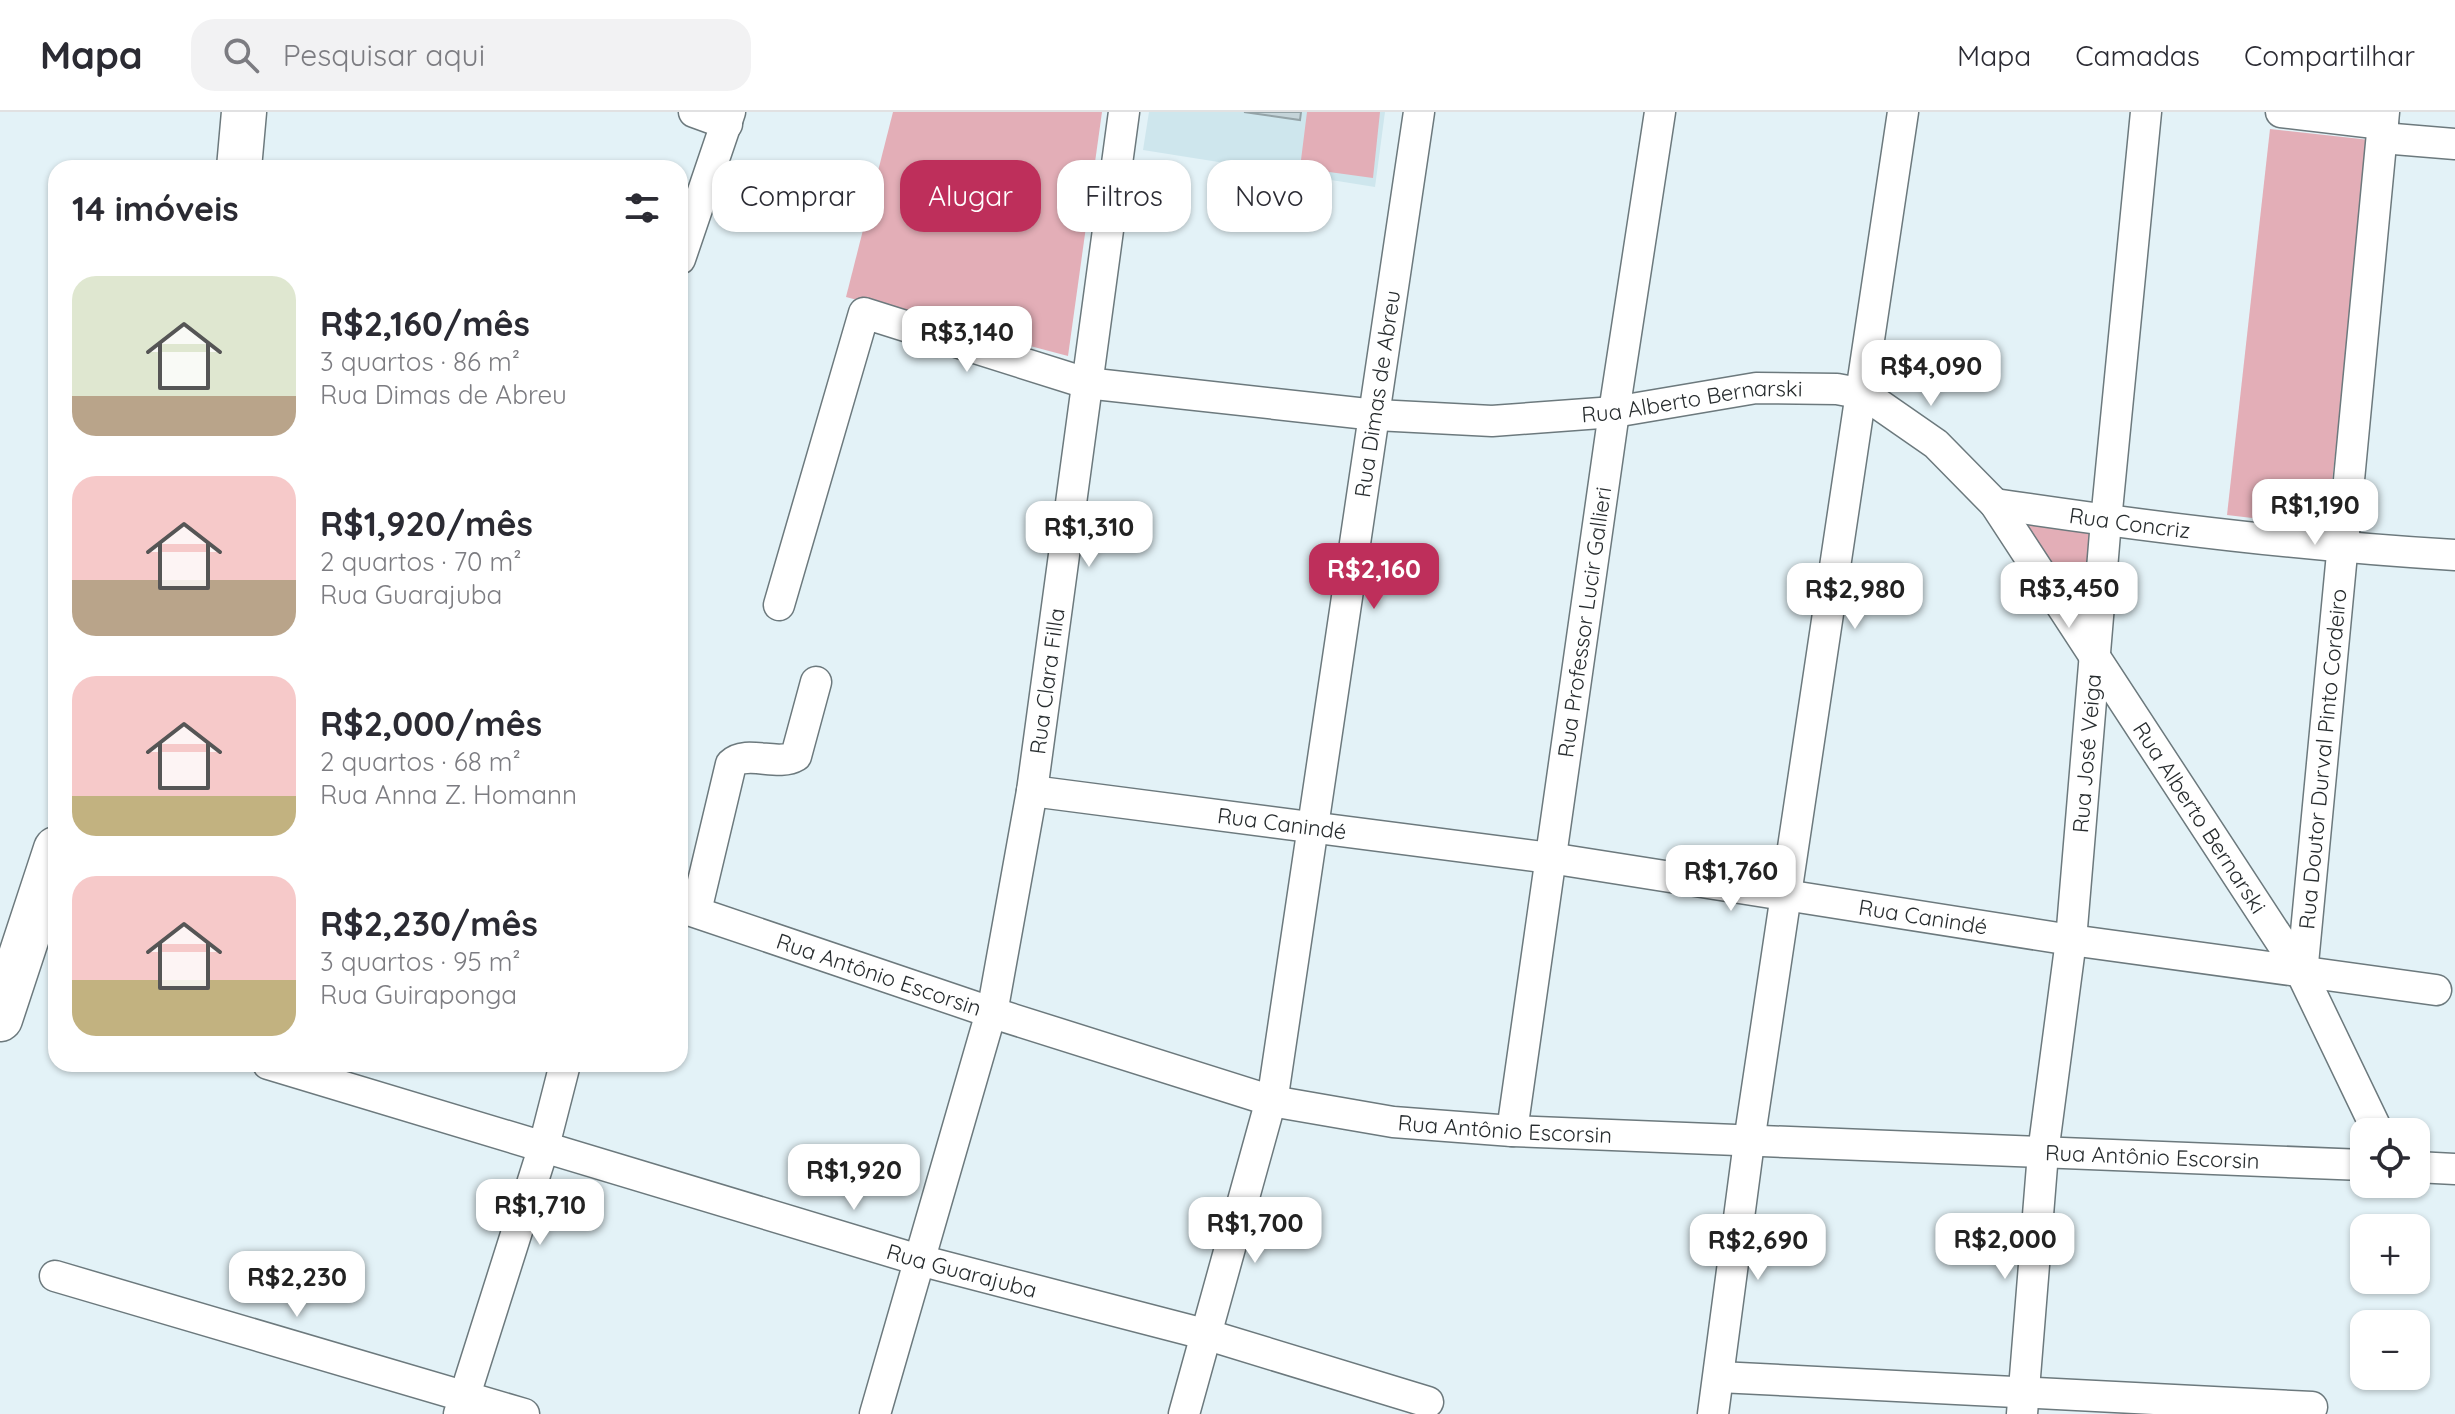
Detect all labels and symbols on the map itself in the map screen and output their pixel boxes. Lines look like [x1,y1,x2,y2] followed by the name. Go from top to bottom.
[1348,288,1406,499] street label: Rua Dimas de Abreu
[893,306,1041,374] pin: R$3,140
[1857,340,2005,408] pin: R$4,090
[1580,374,1803,428] street label: Rua Alberto Bernarski
[2241,479,2389,547] pin: R$1,190
[1551,485,1617,759] street label: Rua Professor Lucir Gallieri
[1015,501,1163,569] pin: R$1,310
[2067,501,2192,545] street label: Rua Concriz
[1300,543,1448,611] pin: R$2,160
[1995,562,2143,630] pin: R$3,450
[1781,563,1929,631] pin: R$2,980
[2292,587,2353,931] street label: Rua Doutor Durval Pinto Cordeiro
[1023,606,1071,756] street label: Rua Clara Filla
[2066,673,2107,834] street label: Rua José Veiga
[2127,716,2273,919] street label: Rua Alberto Bernarski
[1216,801,1348,846] street label: Rua Canindé
[1657,845,1805,913] pin: R$1,760
[1857,893,1990,941] street label: Rua Canindé
[773,927,985,1022] street label: Rua Antônio Escorsin
[1397,1108,1613,1149] street label: Rua Antônio Escorsin
[2045,1138,2260,1175] street label: Rua Antônio Escorsin
[780,1144,928,1212] pin: R$1,920
[466,1179,614,1247] pin: R$1,710
[1181,1197,1329,1265] pin: R$1,700
[1931,1213,2079,1281] pin: R$2,000
[1684,1214,1832,1282] pin: R$2,690
[883,1237,1040,1304] street label: Rua Guarajuba
[223,1251,371,1319] pin: R$2,230

